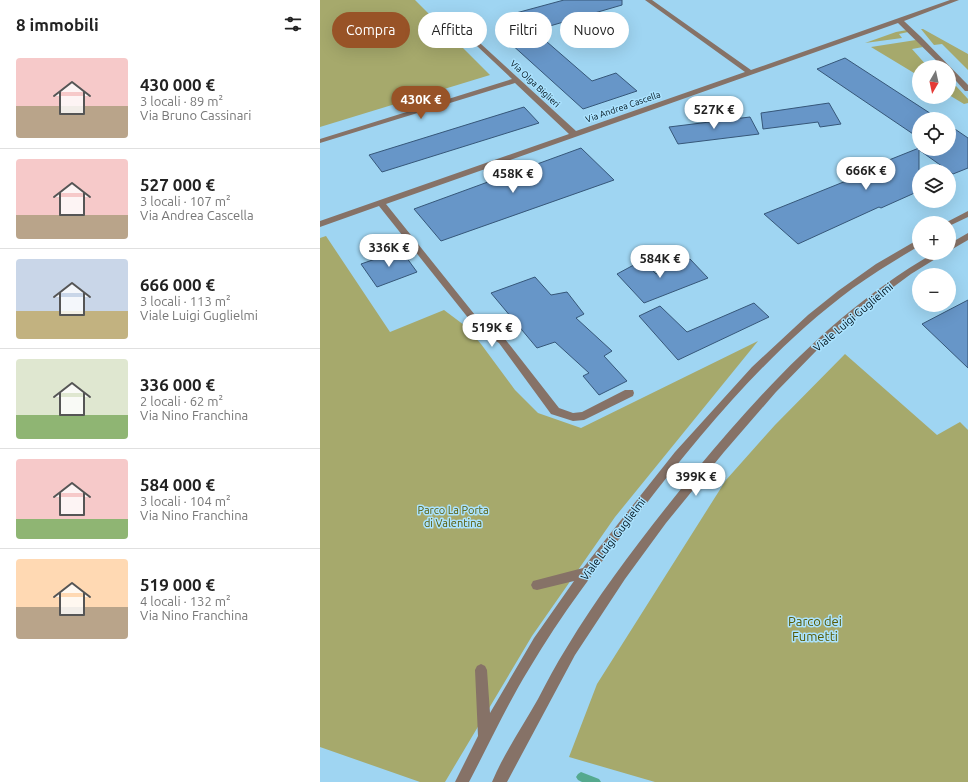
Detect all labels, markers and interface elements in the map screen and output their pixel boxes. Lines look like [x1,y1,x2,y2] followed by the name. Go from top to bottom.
[332,12,410,48] chip: Compra
[418,12,487,48] chip: Affitta
[495,12,552,48] chip: Filtri
[560,12,629,48] chip: Nuovo
[282,13,304,35] icon: filters
[16,15,99,34] text: 8 immobili
[508,58,562,110] street label: Via Olga Biglieri
[912,60,956,104] north arrow
[912,60,956,312] map controls
[48,74,96,122] icon: home
[140,75,215,94] text: 430 000 €
[388,86,454,120] pin: 430K €
[584,89,662,125] street label: Via Andrea Cascella
[400,92,442,106] text: 430K €
[140,94,223,108] text: 3 locali · 89 m²
[681,96,747,130] pin: 527K €
[693,102,735,116] text: 527K €
[140,108,251,122] text: Via Bruno Cassinari
[912,112,956,156] button: locate
[833,157,899,191] pin: 666K €
[480,160,546,194] pin: 458K €
[845,163,887,177] text: 666K €
[912,164,956,208] button: layers
[492,166,534,180] text: 458K €
[48,175,96,223] icon: home
[140,175,215,194] text: 527 000 €
[140,194,231,208] text: 3 locali · 107 m²
[140,208,254,222] text: Via Andrea Cascella
[912,216,956,260] button: +
[356,234,422,268] pin: 336K €
[368,240,410,254] text: 336K €
[627,245,693,279] pin: 584K €
[639,251,681,265] text: 584K €
[912,268,956,312] button: −
[48,275,96,323] icon: home
[140,275,215,294] text: 666 000 €
[811,280,895,354] street label: Viale Luigi Guglielmi
[140,294,231,308] text: 3 locali · 113 m²
[140,308,258,322] text: Viale Luigi Guglielmi
[459,314,525,348] pin: 519K €
[471,320,513,334] text: 519K €
[48,375,96,423] icon: home
[140,375,215,394] text: 336 000 €
[140,394,223,408] text: 2 locali · 62 m²
[140,408,248,422] text: Via Nino Franchina
[663,463,729,497] pin: 399K €
[675,469,717,483] text: 399K €
[48,475,96,523] icon: home
[140,475,215,494] text: 584 000 €
[140,494,231,508] text: 3 locali · 104 m²
[578,496,648,582] street label: Viale Luigi Guglielmi
[417,504,489,529] park label: Parco La Porta di Valentina
[140,508,248,522] text: Via Nino Franchina
[48,575,96,623] icon: home
[140,575,215,594] text: 519 000 €
[140,594,231,608] text: 4 locali · 132 m²
[140,608,248,622] text: Via Nino Franchina
[788,614,842,643] park label: Parco dei Fumetti

